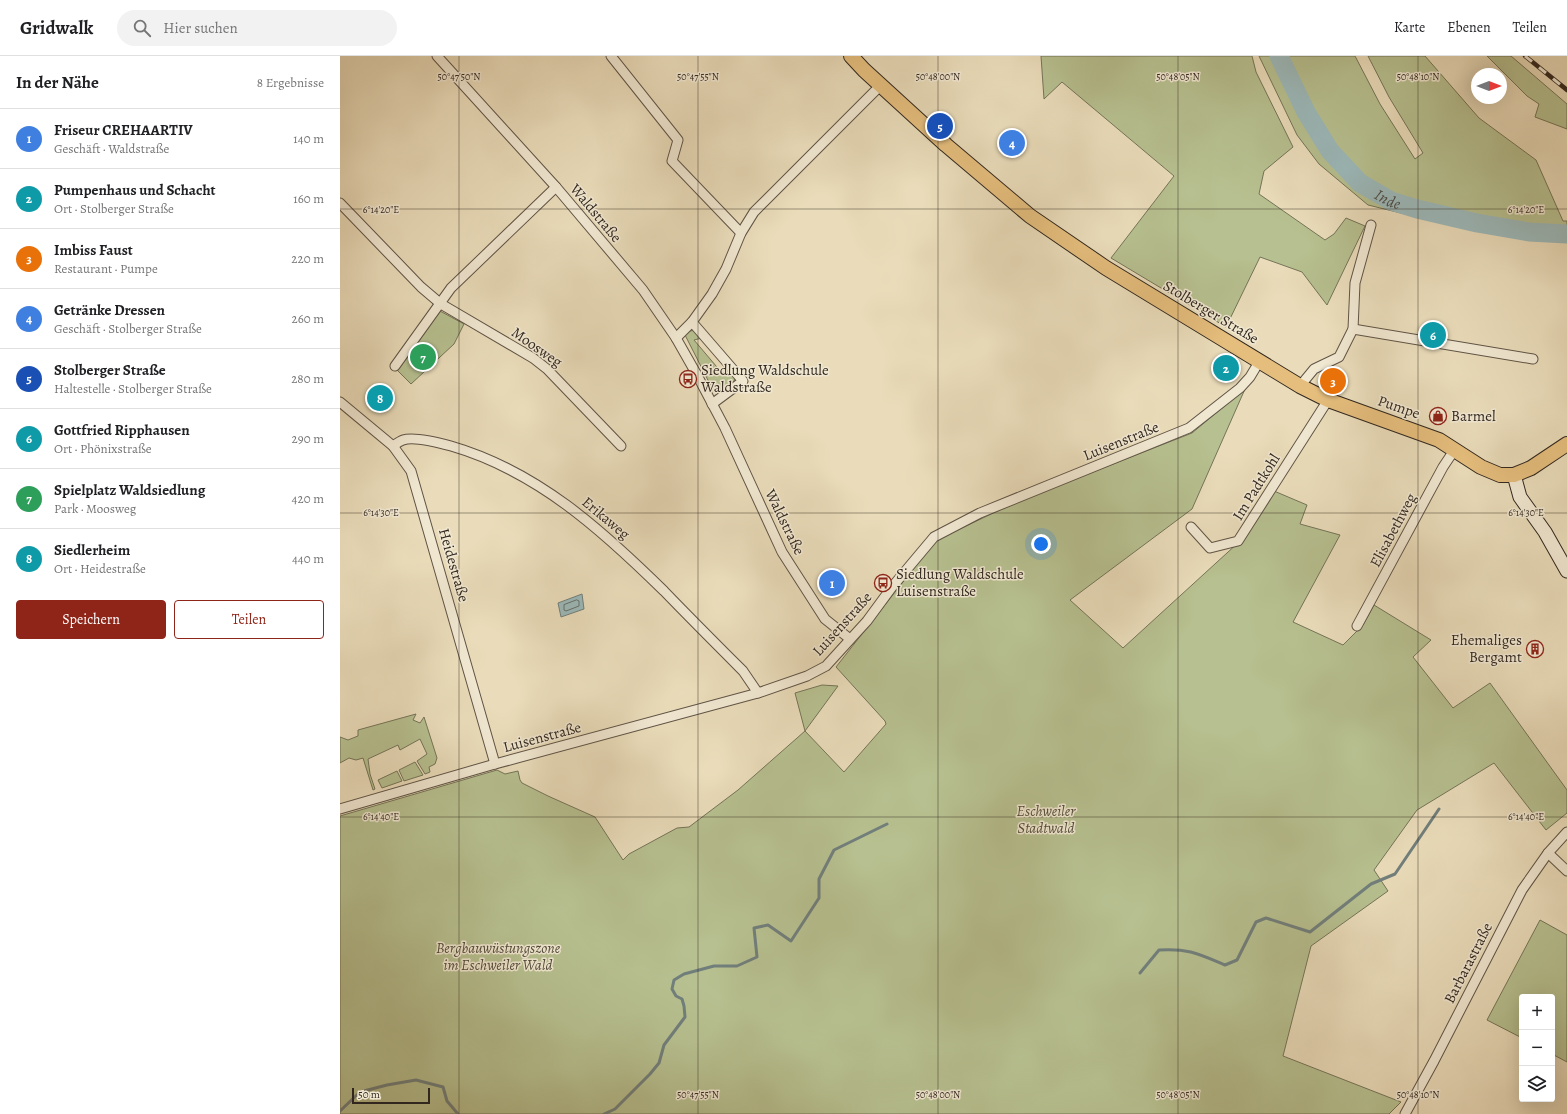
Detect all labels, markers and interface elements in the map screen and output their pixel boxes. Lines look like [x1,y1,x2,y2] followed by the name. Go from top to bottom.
[117,10,397,46] search box
[20,15,93,41] text: Gridwalk
[131,17,153,39] icon: search
[163,18,238,38] text: Hier suchen
[1394,18,1425,37] text: Karte
[1447,18,1491,37] text: Ebenen
[1513,18,1547,37] text: Teilen
[1471,68,1507,104] north arrow
[438,70,480,83] text: 50°47'50"N
[677,70,719,83] text: 50°47'55"N
[916,70,960,83] text: 50°48'00"N
[1156,70,1200,83] text: 50°48'05"N
[1397,70,1439,83] text: 50°48'10"N
[16,71,99,94] text: In der Nähe
[257,74,324,91] text: 8 Ergebnisse
[927,111,953,141] pin: 5
[54,120,193,140] text: Friseur CREHAARTIV
[999,128,1025,158] pin: 4
[27,130,31,147] text: 1
[293,130,324,147] text: 140 m
[54,140,169,157] text: Geschäft · Waldstraße
[565,179,627,247] street label: Waldstraße
[54,180,216,200] text: Pumpenhaus und Schacht
[1370,184,1403,215] water label: Inde
[26,190,32,207] text: 2
[293,190,324,207] text: 160 m
[54,200,174,217] text: Ort · Stolberger Straße
[363,203,399,216] text: 6°14'20"E
[1508,203,1544,216] text: 6°14'20"E
[54,240,133,260] text: Imbiss Faust
[26,250,32,267] text: 3
[291,250,324,267] text: 220 m
[54,260,158,277] text: Restaurant · Pumpe
[1160,276,1263,349] street label: Stolberger Straße
[54,300,165,320] text: Getränke Dressen
[26,310,32,327] text: 4
[291,310,324,327] text: 260 m
[54,320,202,337] text: Geschäft · Stolberger Straße
[1420,320,1446,350] pin: 6
[508,322,567,372] street label: Moosweg
[410,342,436,372] pin: 7
[1213,353,1239,383] pin: 2
[54,360,166,380] text: Stolberger Straße
[700,360,829,397] place label: Siedlung Waldschule Waldstraße
[1320,366,1346,396] pin: 3
[678,369,698,389] bus stop icon: Siedlung Waldschule Waldstraße
[26,370,32,387] text: 5
[291,370,324,387] text: 280 m
[54,380,212,397] text: Haltestelle · Stolberger Straße
[367,383,393,413] pin: 8
[1375,390,1423,424] street label: Pumpe
[1428,406,1448,426] shop icon: Barmel
[1451,406,1496,426] place label: Barmel
[1080,417,1162,465] street label: Luisenstraße
[54,420,190,440] text: Gottfried Ripphausen
[26,430,32,447] text: 6
[292,430,324,447] text: 290 m
[54,440,151,457] text: Ort · Phönixstraße
[1228,450,1285,524] street label: Im Padtkohl
[54,480,205,500] text: Spielplatz Waldsiedlung
[760,485,810,558] street label: Waldstraße
[1365,489,1421,571] street label: Elisabethweg
[26,490,32,507] text: 7
[292,490,324,507] text: 420 m
[578,492,635,544] street label: Erikaweg
[54,500,136,517] text: Park · Moosweg
[363,506,399,519] text: 6°14'30"E
[1508,506,1544,519] text: 6°14'30"E
[434,526,474,604] street label: Heidestraße
[1031,534,1051,554] your location
[54,540,130,560] text: Siedlerheim
[26,550,32,567] text: 8
[292,550,324,567] text: 440 m
[54,560,146,577] text: Ort · Heidestraße
[896,564,1024,601] place label: Siedlung Waldschule Luisenstraße
[819,568,845,598] pin: 1
[873,573,893,593] bus stop icon: Siedlung Waldschule Luisenstraße
[808,587,876,660] street label: Luisenstraße
[16,600,166,639] button: Speichern
[174,600,324,639] button: Teilen
[1451,630,1522,667] place label: Ehemaliges Bergamt
[1525,639,1545,659] building icon: Ehemaliges Bergamt
[501,717,584,757] street label: Luisenstraße
[1017,801,1076,838] park label: Eschweiler Stadtwald
[363,810,399,823] text: 6°14'40"E
[1508,810,1544,823] text: 6°14'40"E
[1439,919,1497,1007] street label: Barbarastraße
[436,938,561,975] park label: Bergbauwüstungszone im Eschweiler Wald
[1519,994,1555,1102] map controls
[1519,994,1555,1030] button: +
[1519,1030,1555,1066] button: −
[1519,1066,1555,1102] button: layers
[352,1086,430,1105] scale bar
[358,1087,380,1102] text: 50 m
[677,1088,719,1101] text: 50°47'55"N
[916,1088,960,1101] text: 50°48'00"N
[1156,1088,1200,1101] text: 50°48'05"N
[1397,1088,1439,1101] text: 50°48'10"N

